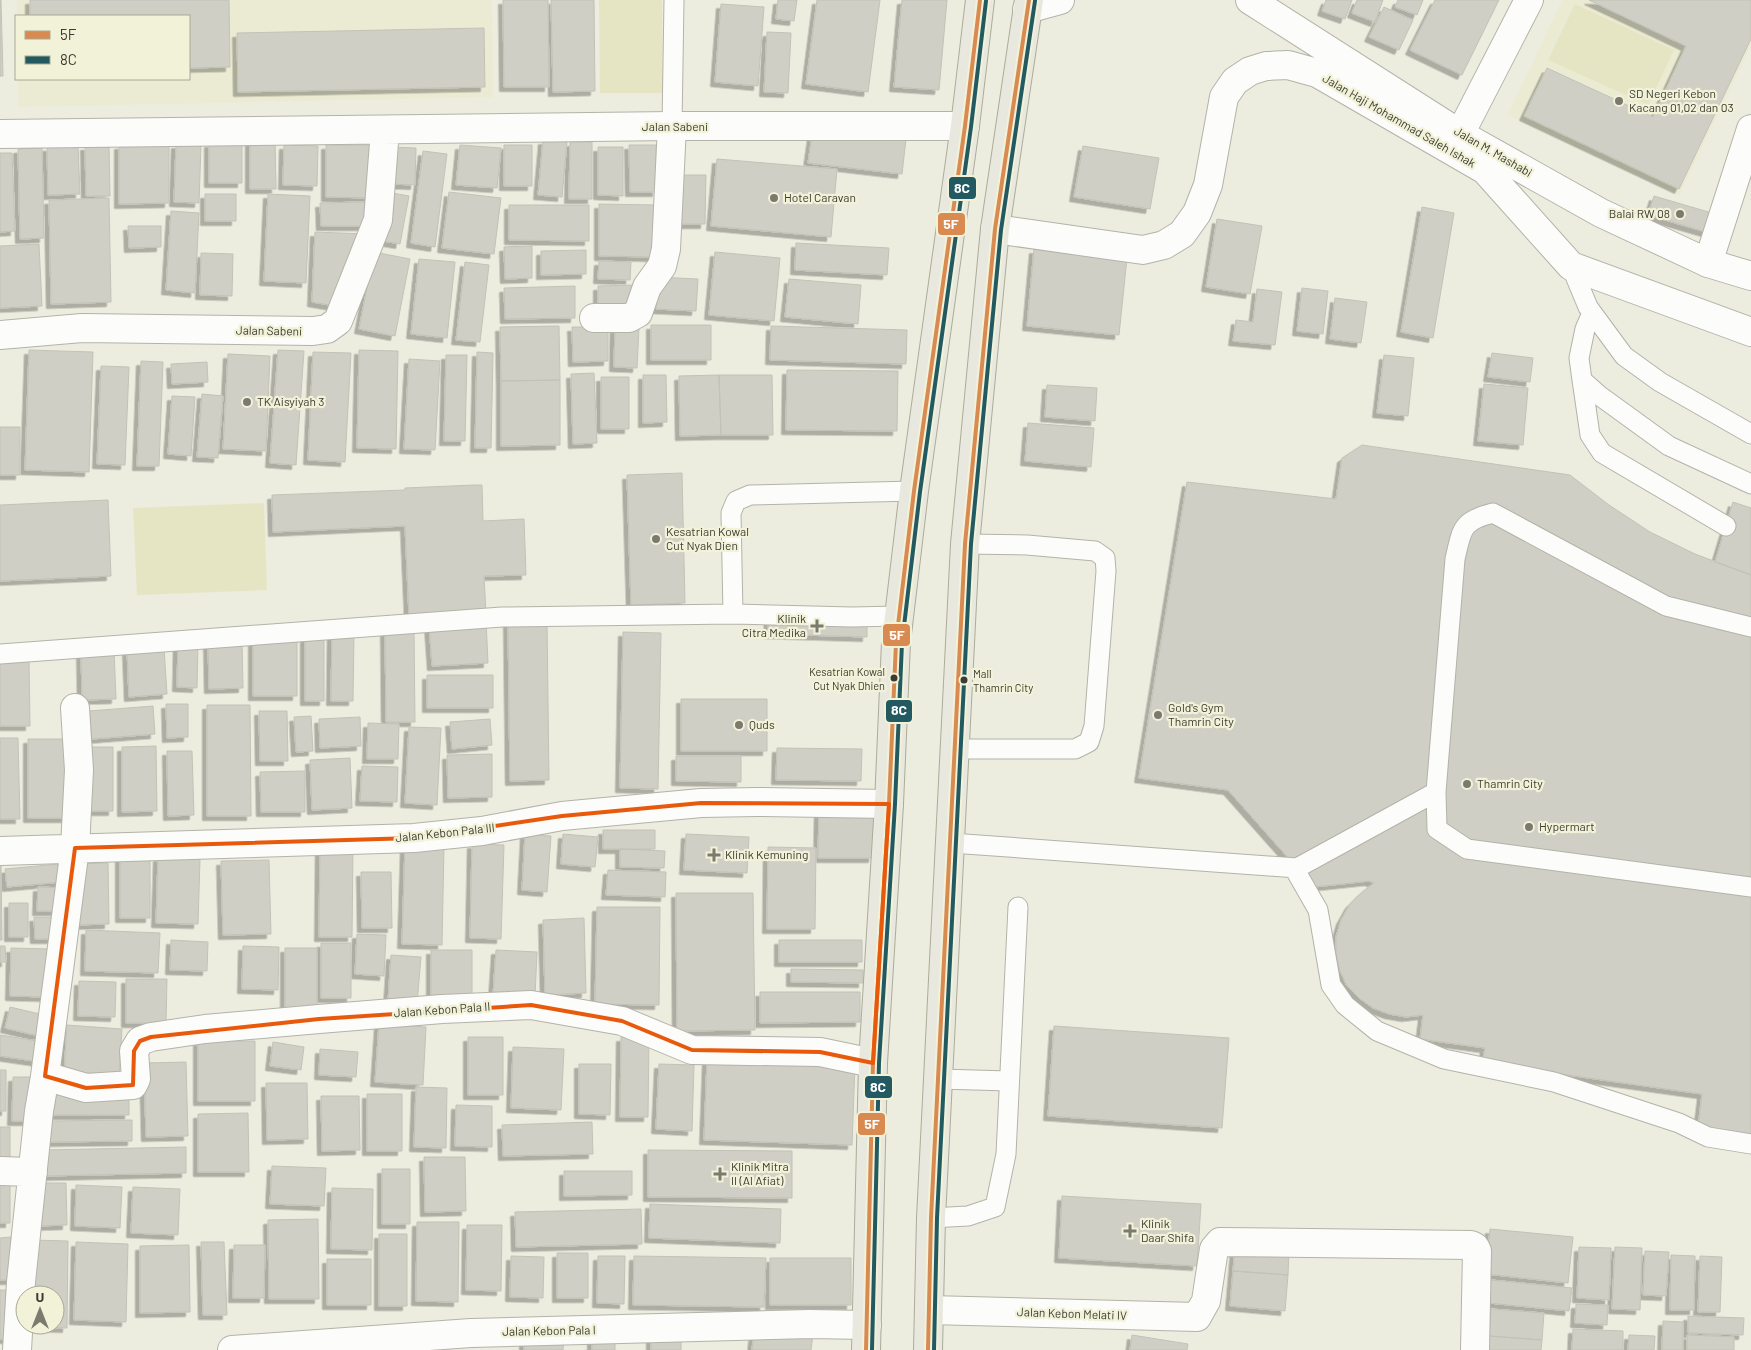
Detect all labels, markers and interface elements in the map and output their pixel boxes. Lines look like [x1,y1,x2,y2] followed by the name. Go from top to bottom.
[15,15,190,80] legend
[60,25,77,43] text: 5F
[60,50,77,68] text: 8C
[1320,70,1479,170] street label: Jalan Haji Mohammad Saleh Ishak
[1629,86,1734,114] place label: SD Negeri Kebon Kacang 01,02 dan 03
[1613,95,1625,107] marker: SD Negeri Kebon Kacang 01,02 dan 03
[642,119,708,133] street label: Jalan Sabeni
[1452,123,1535,179] street label: Jalan M. Mashabi
[948,176,977,200] line badge: 8C
[954,179,970,196] text: 8C
[784,190,856,204] place label: Hotel Caravan
[768,192,780,204] marker: Hotel Caravan
[1609,206,1670,220] place label: Balai RW 08
[1674,208,1686,220] marker: Balai RW 08
[937,212,966,236] line badge: 5F
[943,215,959,232] text: 5F
[236,322,302,338] street label: Jalan Sabeni
[257,394,324,408] place label: TK Aisyiyah 3
[241,396,253,408] marker: TK Aisyiyah 3
[666,524,749,552] place label: Kesatrian Kowal Cut Nyak Dien
[650,533,662,545] marker: Kesatrian Kowal Cut Nyak Dien
[742,611,806,639] place label: Klinik Citra Medika
[810,619,824,633] marker: Klinik Citra Medika
[882,623,911,647] line badge: 5F
[889,626,905,643] text: 5F
[809,665,885,692] place label: Kesatrian Kowal Cut Nyak Dhien
[973,667,1033,694] place label: Mall Thamrin City
[889,673,899,683] marker: Kesatrian Kowal Cut Nyak Dhien
[959,675,969,685] marker: Mall Thamrin City
[885,699,913,723] line badge: 8C
[1168,700,1234,728] place label: Gold's Gym Thamrin City
[891,701,907,718] text: 8C
[1152,709,1164,721] marker: Gold's Gym Thamrin City
[749,717,775,731] place label: Quds
[733,719,745,731] marker: Quds
[1477,776,1543,790] place label: Thamrin City
[1461,778,1473,790] marker: Thamrin City
[1539,819,1595,833] place label: Hypermart
[394,820,495,844] street label: Jalan Kebon Pala III
[1523,821,1535,833] marker: Hypermart
[725,847,808,861] place label: Klinik Kemuning
[707,848,721,862] marker: Klinik Kemuning
[393,999,491,1019] street label: Jalan Kebon Pala II
[864,1075,893,1099] line badge: 8C
[870,1078,886,1095] text: 8C
[857,1112,886,1136] line badge: 5F
[864,1115,880,1132] text: 5F
[731,1159,789,1187] place label: Klinik Mitra II (Al Afiat)
[713,1167,727,1181] marker: Klinik Mitra II (Al Afiat)
[1141,1216,1194,1244] place label: Klinik Daar Shifa
[1123,1224,1137,1238] marker: Klinik Daar Shifa
[15,1285,65,1335] north arrow
[36,1288,45,1305] text: U
[1017,1304,1127,1322] street label: Jalan Kebon Melati IV
[502,1322,596,1338] street label: Jalan Kebon Pala I

